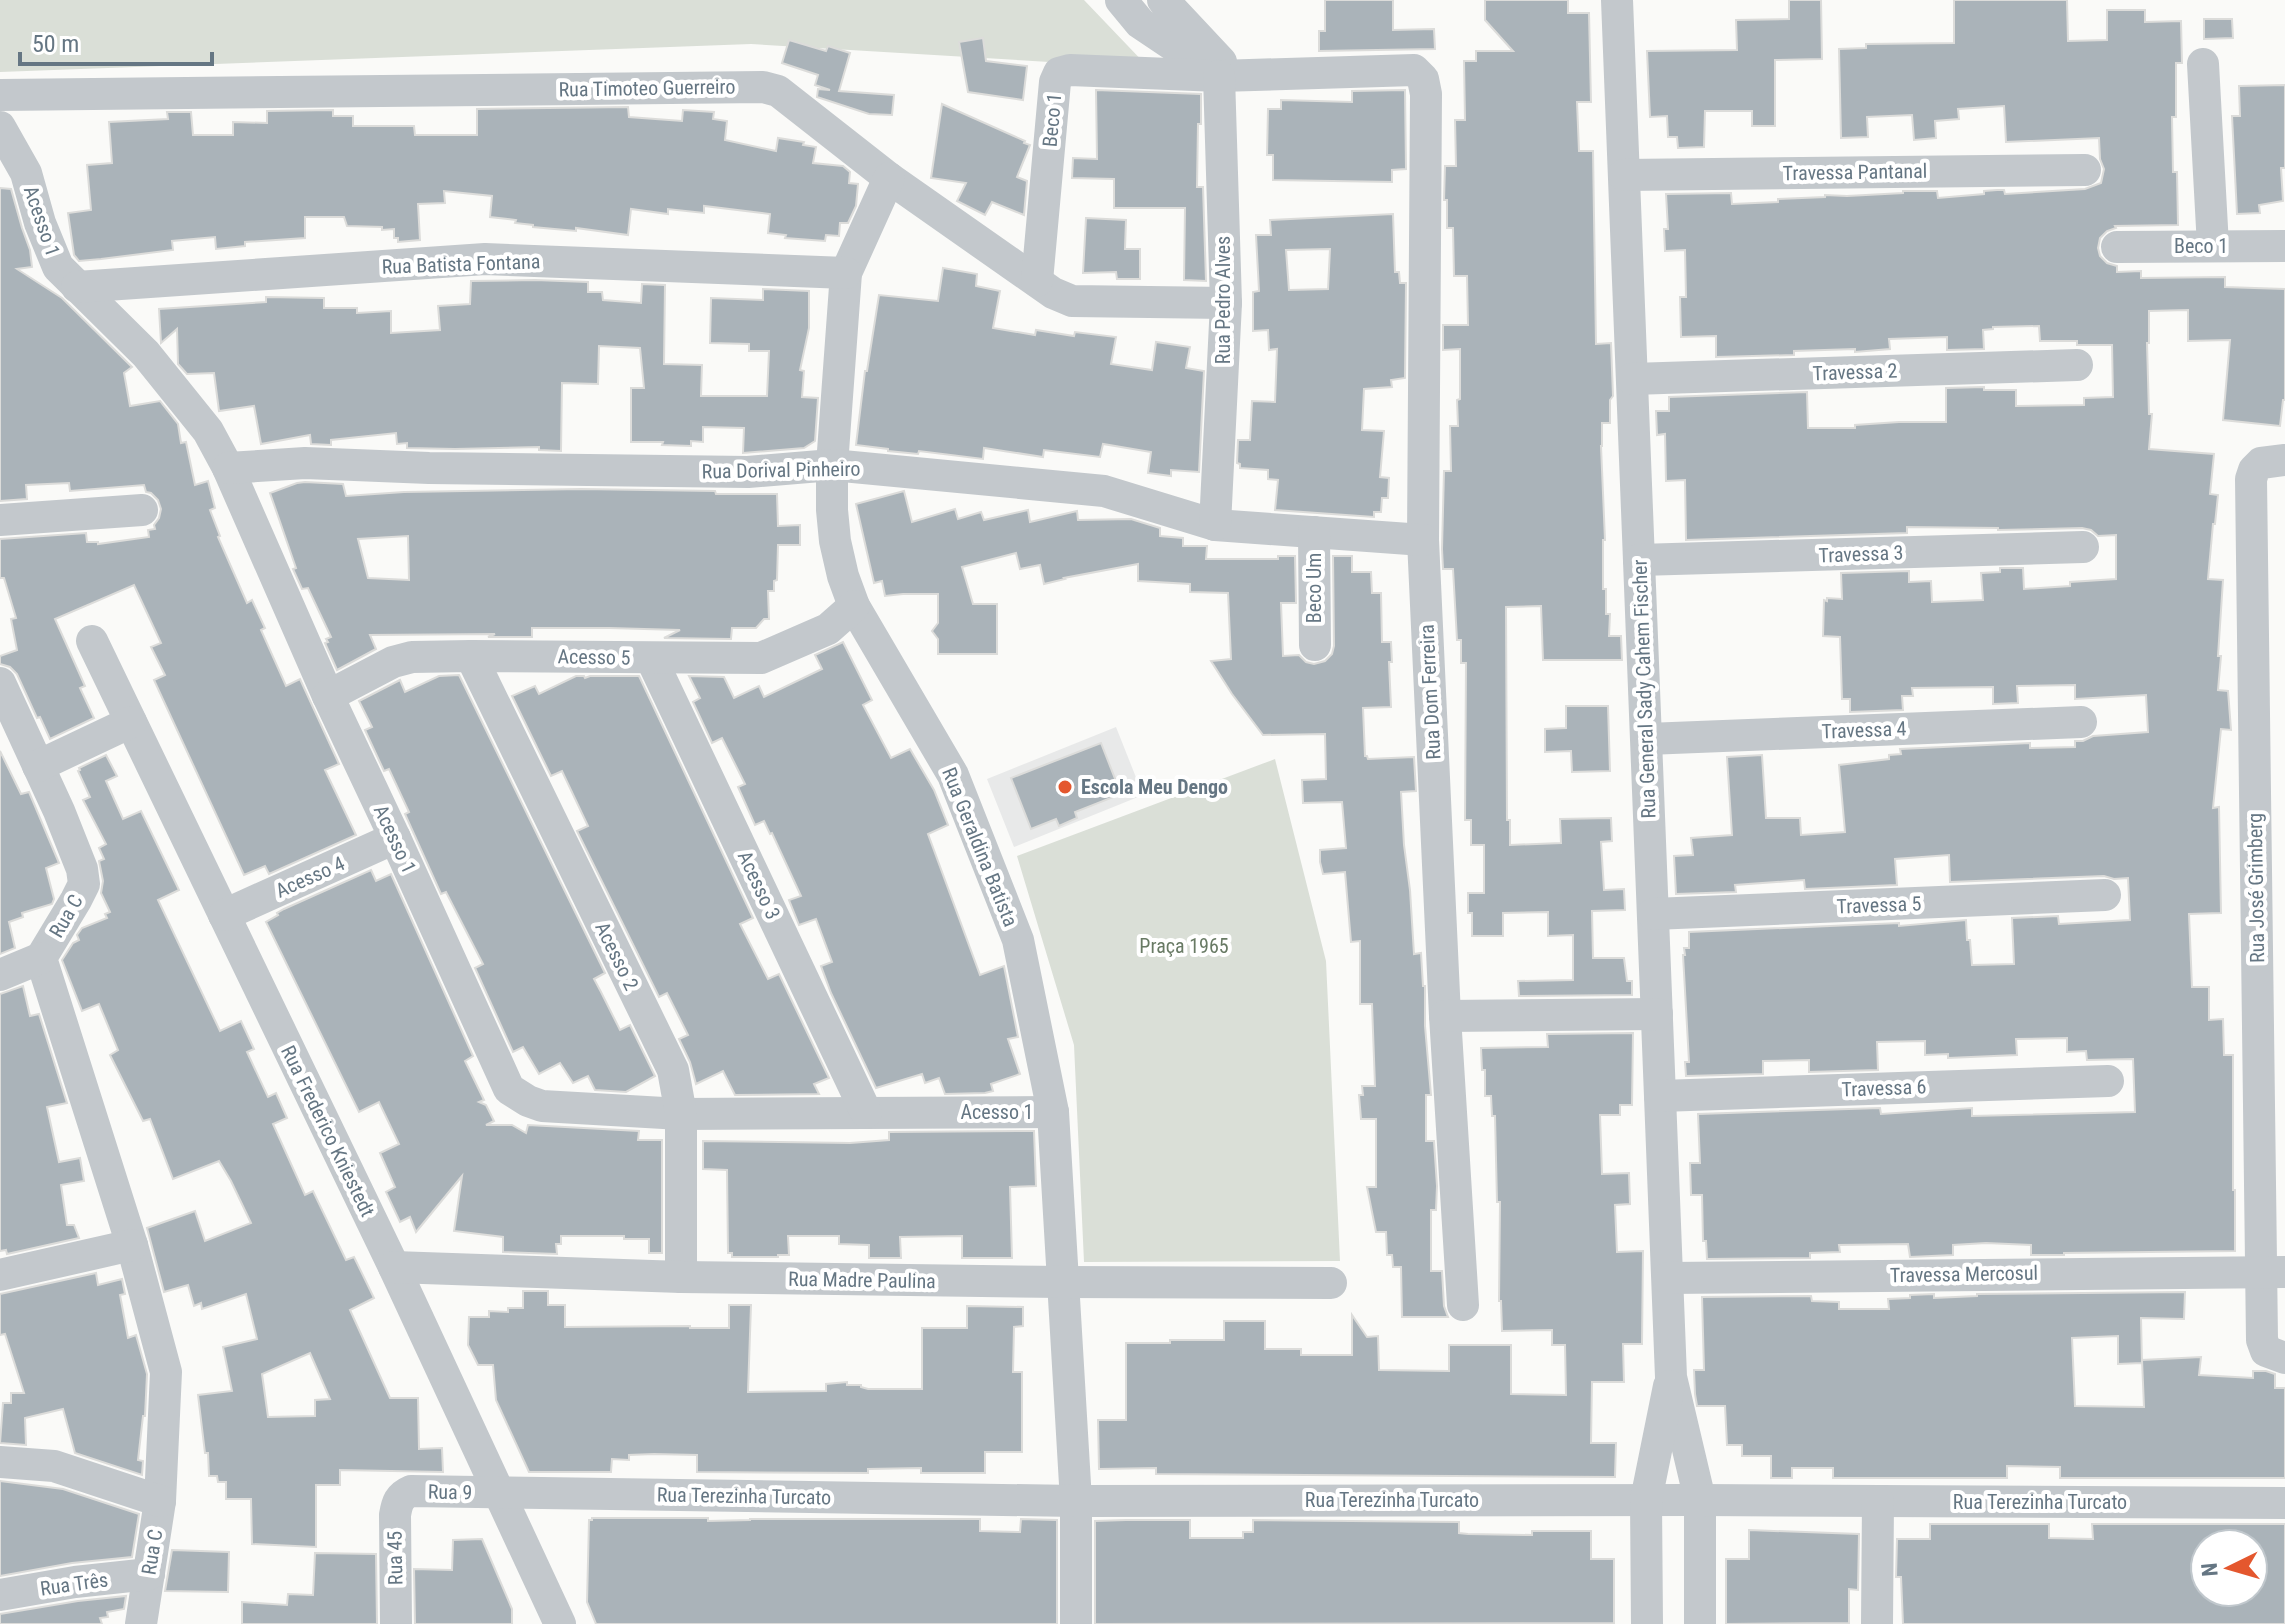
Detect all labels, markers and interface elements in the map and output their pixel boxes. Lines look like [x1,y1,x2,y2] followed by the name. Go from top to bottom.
[20,16,212,66] scale bar
[32,30,79,58] text: 50 m
[558,74,736,102] street label: Rua Timoteo Guerreiro
[1038,92,1066,148] street label: Beco 1
[1782,159,1928,185] street label: Travessa Pantanal
[19,183,65,259] street label: Acesso 1
[2174,234,2228,258] street label: Beco 1
[1211,236,1235,364] street label: Rua Pedro Alves
[381,249,541,279] street label: Rua Batista Fontana
[1812,359,1898,385] street label: Travessa 2
[701,457,861,483] street label: Rua Dorival Pinheiro
[1818,541,1904,567] street label: Travessa 3
[1302,553,1326,623] street label: Beco Um
[1627,559,1661,819] street label: Rua General Sady Cahem Fischer
[1414,624,1446,760] street label: Rua Dom Ferreira
[557,644,631,670] street label: Acesso 5
[1821,717,1907,743] street label: Travessa 4
[937,764,1023,930] street label: Rua Geraldina Batista
[1081,775,1228,799] place label: Escola Meu Dengo
[1056,778,1074,796] marker: Escola Meu Dengo
[369,801,421,877] street label: Acesso 1
[2243,813,2269,963] street label: Rua José Grimberg
[733,847,785,923] street label: Acesso 3
[272,851,348,903] street label: Acesso 4
[44,890,88,942] street label: Rua C
[1836,892,1922,918] street label: Travessa 5
[590,918,644,994] street label: Acesso 2
[1139,934,1229,958] park label: Praça 1965
[276,1041,380,1221] street label: Rua Frederico Kniestedt
[1841,1075,1927,1101] street label: Travessa 6
[961,1100,1033,1124] street label: Acesso 1
[1890,1261,2038,1287] street label: Travessa Mercosul
[788,1267,936,1293] street label: Rua Madre Paulina
[428,1480,472,1504] street label: Rua 9
[657,1482,831,1510] street label: Rua Terezinha Turcato
[1305,1488,1479,1512] street label: Rua Terezinha Turcato
[1953,1490,2127,1514] street label: Rua Terezinha Turcato
[137,1528,167,1576] street label: Rua C
[2189,1528,2269,1608] north arrow
[383,1531,407,1585] street label: Rua 45
[2197,1562,2223,1578] text: N
[39,1567,109,1601] street label: Rua Três

